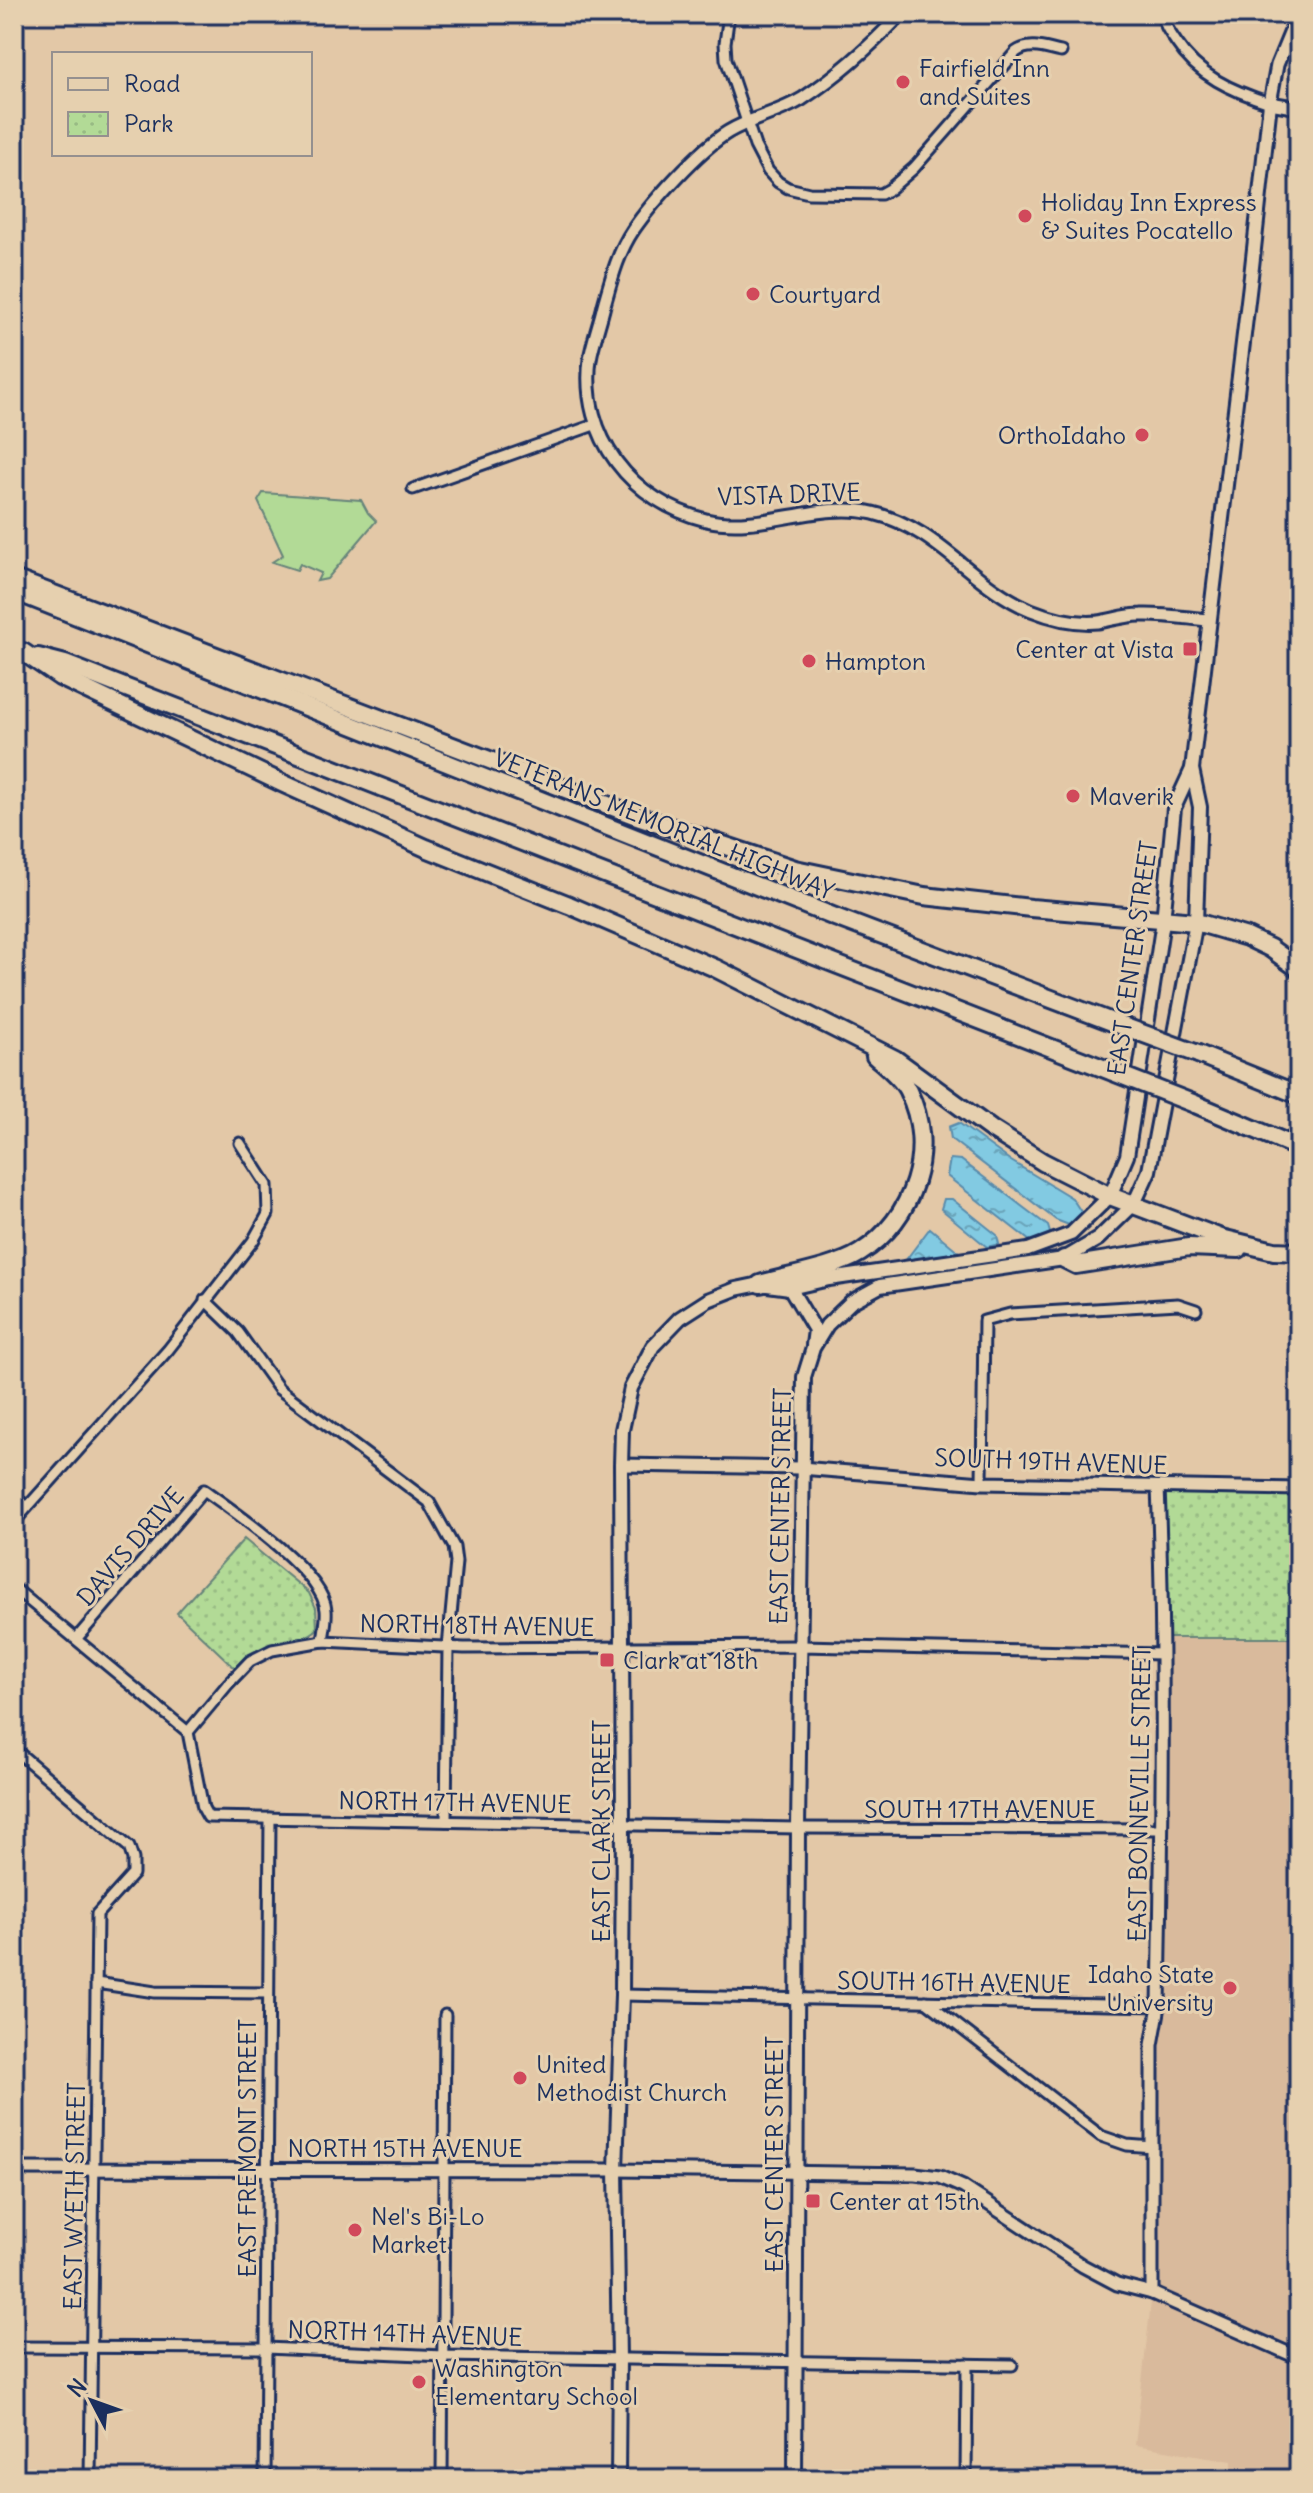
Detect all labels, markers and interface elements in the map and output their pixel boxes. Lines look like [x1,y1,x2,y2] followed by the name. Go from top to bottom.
[52,52,312,156] legend
[919,53,1050,111] place label: Fairfield Inn and Suites
[124,68,180,98] text: Road
[894,73,912,91] marker: Fairfield Inn and Suites
[124,108,174,138] text: Park
[1041,187,1257,245] place label: Holiday Inn Express & Suites Pocatello
[1016,207,1034,225] marker: Holiday Inn Express & Suites Pocatello
[769,279,881,309] place label: Courtyard
[744,285,762,303] marker: Courtyard
[998,420,1126,450] place label: OrthoIdaho
[1133,426,1151,444] marker: OrthoIdaho
[717,477,861,511] street label: VISTA DRIVE
[1015,634,1174,664] place label: Center at Vista
[1181,640,1199,658] marker: Center at Vista
[825,646,926,676] place label: Hampton
[800,652,818,670] marker: Hampton
[489,742,839,906] street label: VETERANS MEMORIAL HIGHWAY
[1089,781,1174,811] place label: Maverik
[1064,787,1082,805] marker: Maverik
[1101,839,1163,1077] street label: EAST CENTER STREET
[763,1387,797,1625] street label: EAST CENTER STREET
[934,1442,1168,1480] street label: SOUTH 19TH AVENUE
[70,1480,190,1612] street label: DAVIS DRIVE
[359,1608,595,1642] street label: NORTH 18TH AVENUE
[623,1645,758,1675] place label: Clark at 18th
[1121,1646,1157,1942] street label: EAST BONNEVILLE STREET
[598,1651,616,1669] marker: Clark at 18th
[586,1720,616,1942] street label: EAST CLARK STREET
[338,1785,572,1819] street label: NORTH 17TH AVENUE
[864,1794,1096,1824] street label: SOUTH 17TH AVENUE
[1088,1959,1214,2017] place label: Idaho State University
[837,1965,1071,1999] street label: SOUTH 16TH AVENUE
[1221,1979,1239,1997] marker: Idaho State University
[232,2019,262,2277] street label: EAST FREMONT STREET
[759,2036,789,2272] street label: EAST CENTER STREET
[536,2049,727,2107] place label: United Methodist Church
[511,2069,529,2087] marker: United Methodist Church
[57,2082,91,2310] street label: EAST WYETH STREET
[287,2133,523,2163] street label: NORTH 15TH AVENUE
[829,2186,980,2216] place label: Center at 15th
[804,2192,822,2210] marker: Center at 15th
[371,2201,485,2259] place label: Nel's Bi-Lo Market
[346,2221,364,2239] marker: Nel's Bi-Lo Market
[287,2314,523,2352] street label: NORTH 14TH AVENUE
[435,2353,638,2411] place label: Washington Elementary School
[52,2361,132,2441] north arrow
[61,2373,92,2403] text: N
[410,2373,428,2391] marker: Washington Elementary School

